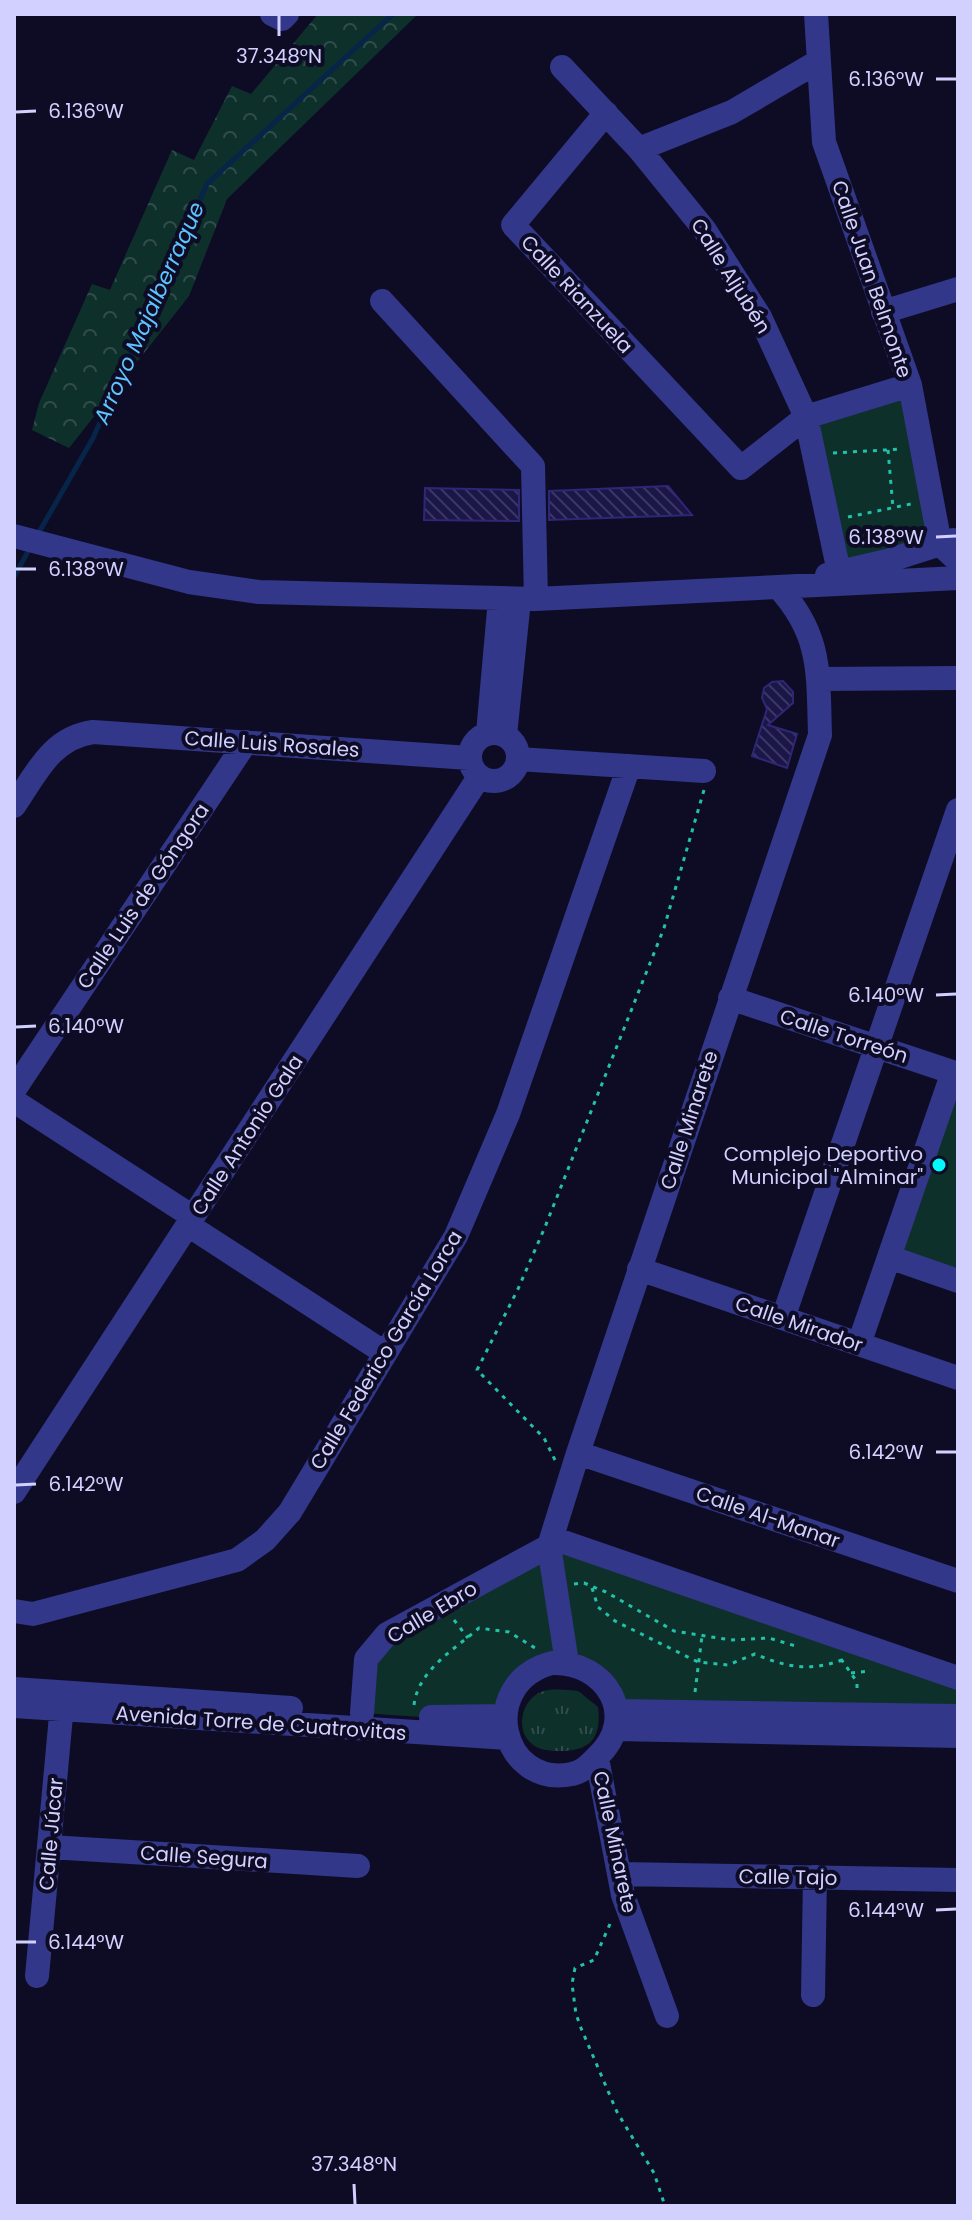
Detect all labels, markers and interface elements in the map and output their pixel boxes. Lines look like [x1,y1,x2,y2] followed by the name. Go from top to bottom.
[236,42,322,70] text: 37.348°N
[848,65,924,93] text: 6.136°W
[48,97,124,125] text: 6.136°W
[825,177,919,381] street label: Calle Juan Belmonte
[86,197,212,430] water label: Arroyo Majalberraque
[684,213,778,339] street label: Calle Aljubén
[515,229,639,359] street label: Calle Rianzuela
[848,523,924,551] text: 6.138°W
[48,555,124,583] text: 6.138°W
[184,724,360,764] street label: Calle Luis Rosales
[70,798,216,994] street label: Calle Luis de Góngora
[848,981,925,1009] text: 6.140°W
[776,1002,912,1070] street label: Calle Torreón
[48,1012,125,1040] text: 6.140°W
[653,1047,725,1193] street label: Calle Minarete
[185,1049,309,1221] street label: Calle Antonio Gala
[724,1140,923,1191] place label: Complejo Deportivo Municipal "Alminar"
[930,1156,948,1174] marker: Complejo Deportivo Municipal "Alminar"
[303,1225,469,1475] street label: Calle Federico García Lorca
[731,1289,867,1359] street label: Calle Mirador
[848,1438,924,1466] text: 6.142°W
[48,1470,124,1498] text: 6.142°W
[692,1479,844,1555] street label: Calle Al-Manar
[382,1574,482,1650] street label: Calle Ebro
[115,1699,407,1747] street label: Avenida Torre de Cuatrovitas
[586,1768,644,1916] street label: Calle Minarete
[32,1776,70,1892] street label: Calle Júcar
[139,1839,269,1875] street label: Calle Segura
[738,1862,838,1892] street label: Calle Tajo
[848,1896,925,1924] text: 6.144°W
[48,1928,125,1956] text: 6.144°W
[311,2150,397,2178] text: 37.348°N

